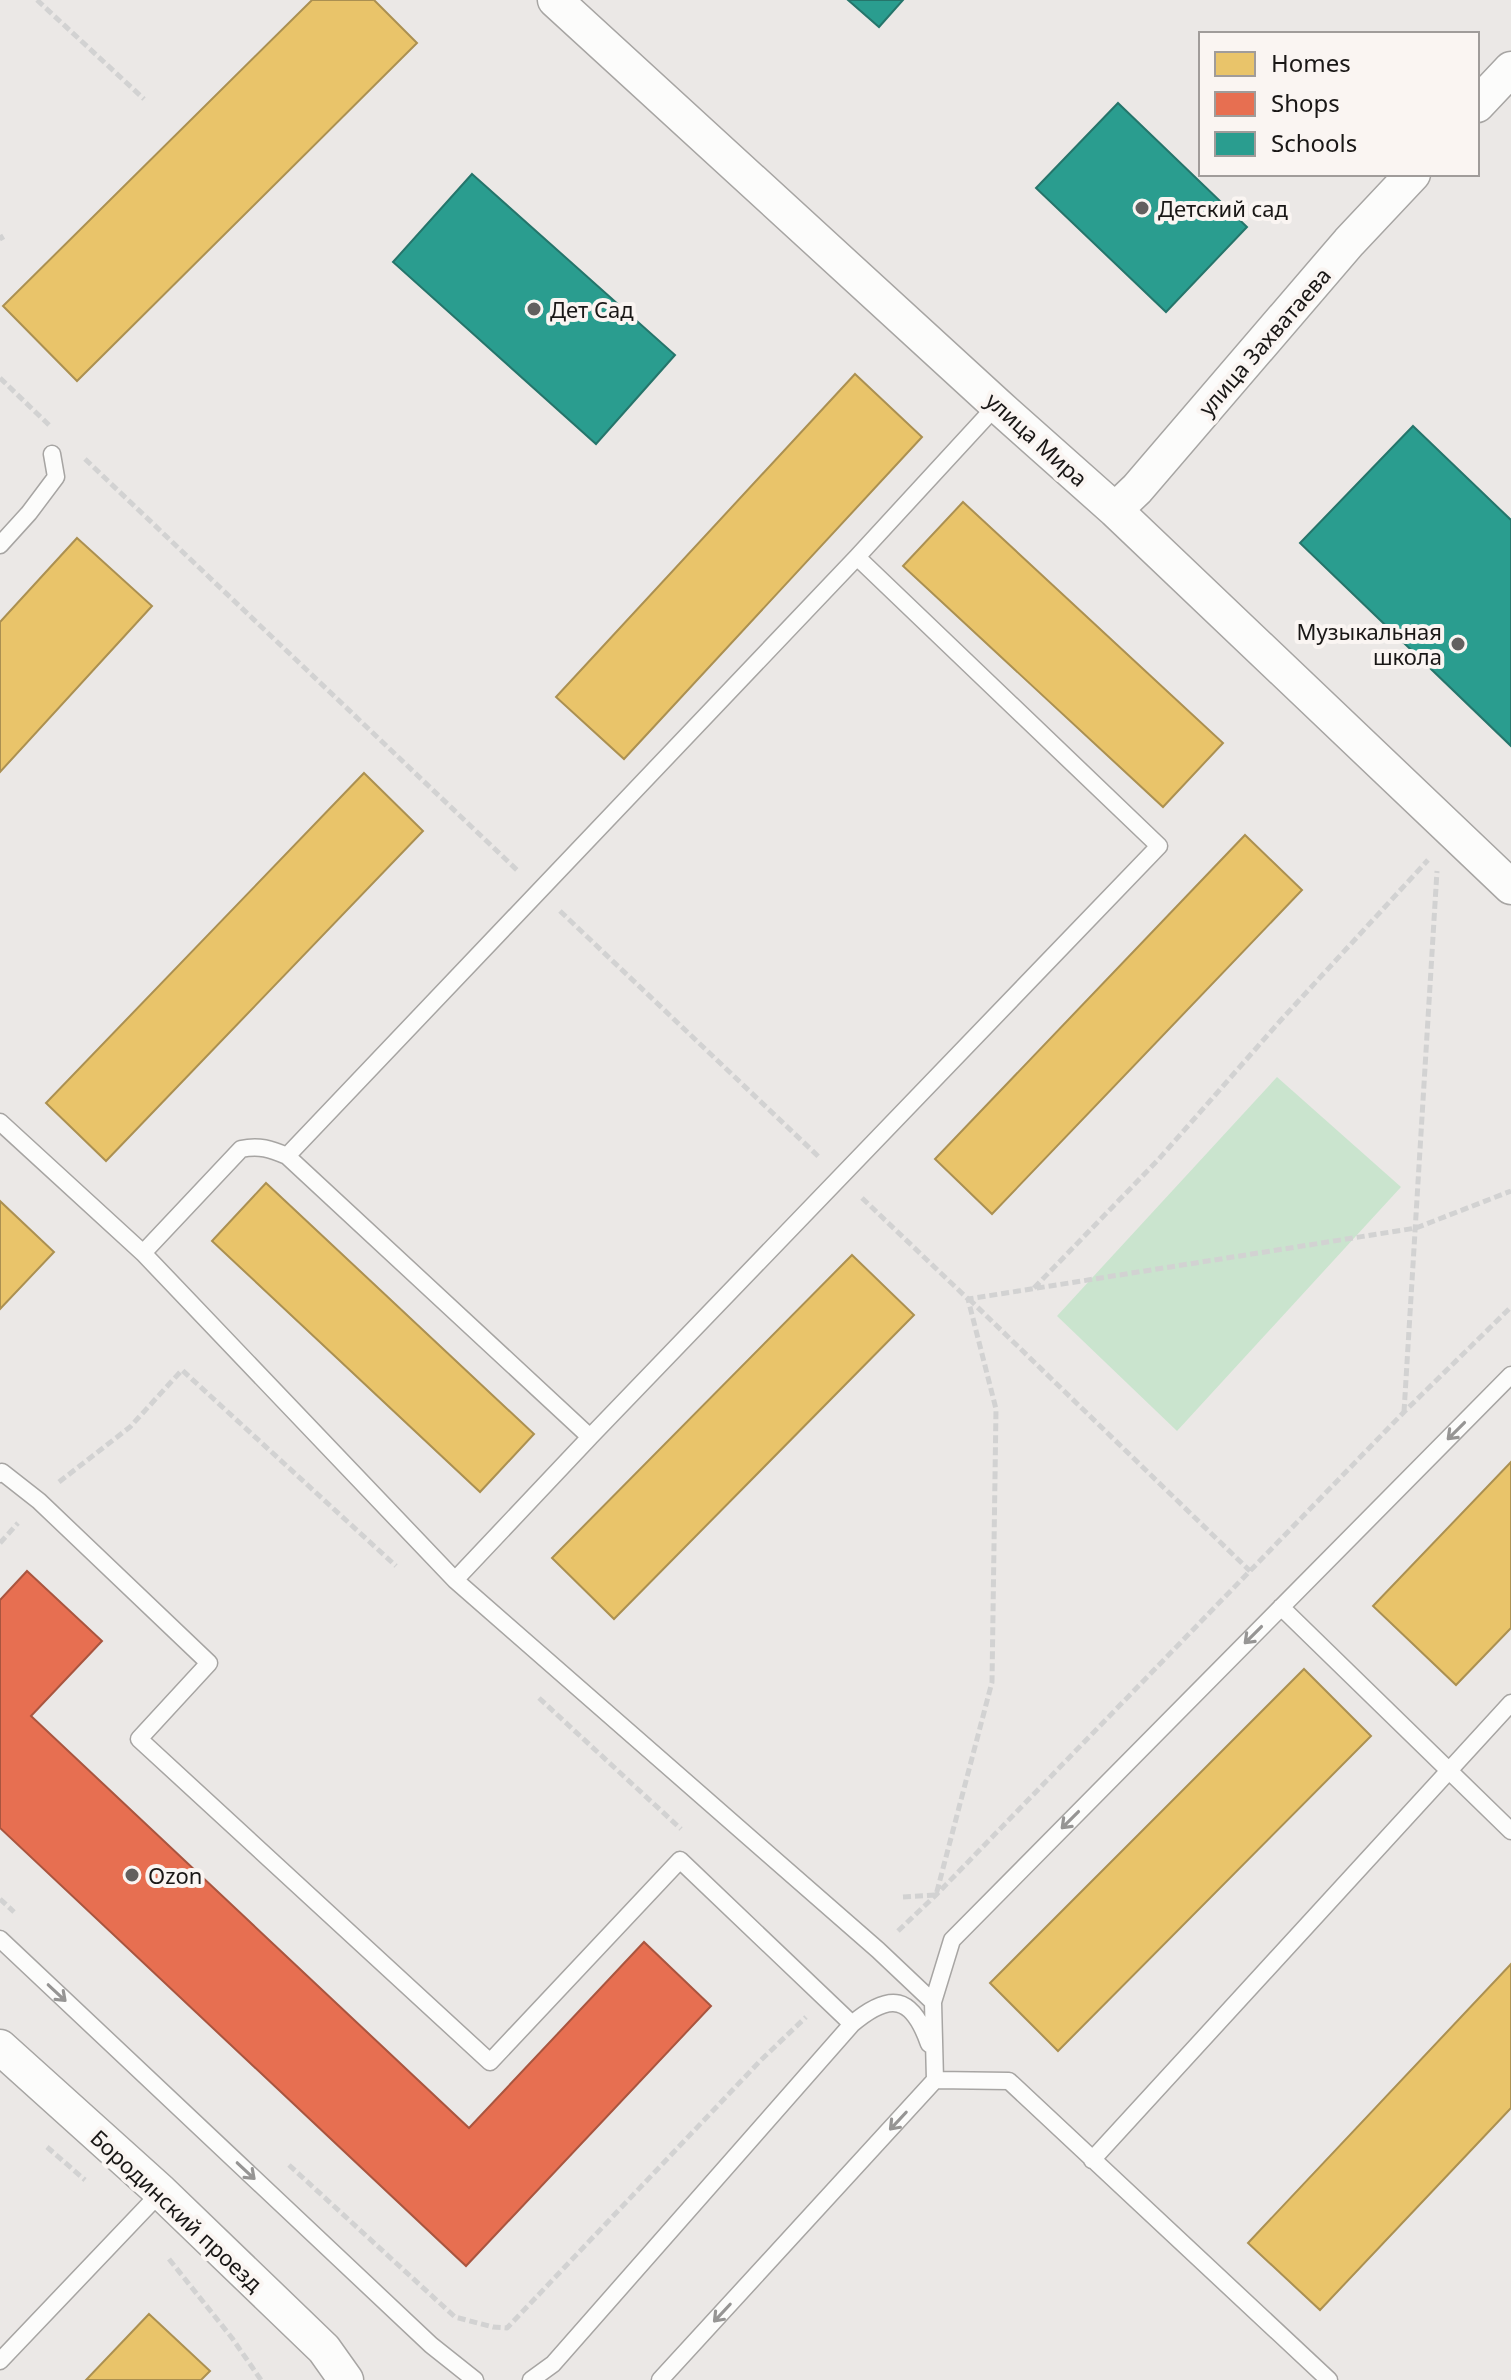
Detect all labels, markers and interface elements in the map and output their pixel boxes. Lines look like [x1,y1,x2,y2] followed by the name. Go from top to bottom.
[1199,32,1479,176] legend
[1271,46,1351,79] text: Homes
[1271,86,1340,119] text: Shops
[1271,126,1357,159] text: Schools
[1158,193,1289,223] place label: Детский сад
[1133,199,1151,217] marker: Детский сад
[1191,260,1337,422] street label: улица Захватаева
[550,294,634,324] place label: Дет Сад
[525,300,543,318] marker: Дет Сад
[980,385,1094,493] street label: улица Мира
[1297,616,1442,671] place label: Музыкальная школа
[1449,635,1467,653] marker: Музыкальная школа
[1447,1421,1466,1440] one-way arrow
[1244,1625,1263,1645] one-way arrow
[1061,1810,1080,1830] one-way arrow
[148,1860,202,1890] place label: Ozon
[123,1866,141,1884] marker: Ozon
[47,1983,67,2002] one-way arrow
[888,2111,907,2131] one-way arrow
[85,2122,270,2298] street label: Бородинский проезд
[236,2161,255,2180] one-way arrow
[714,2302,732,2322] one-way arrow

